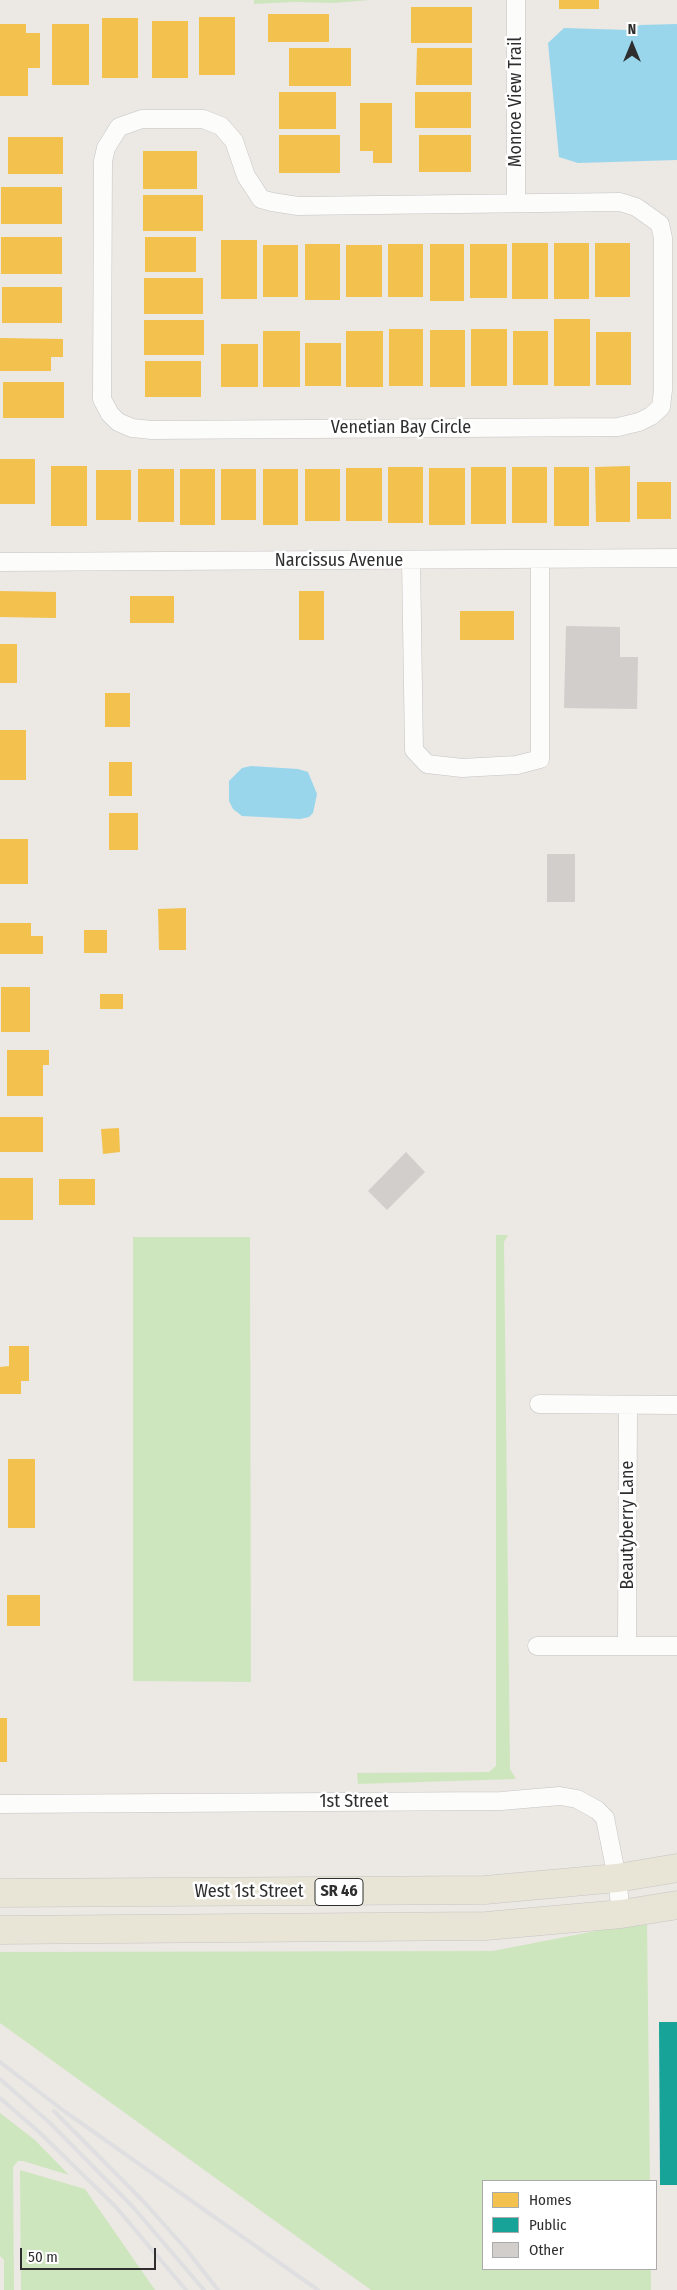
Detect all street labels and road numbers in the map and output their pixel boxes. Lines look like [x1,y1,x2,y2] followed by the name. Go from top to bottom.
[505,37,527,167] street label: Monroe View Trail
[331,417,471,439] street label: Venetian Bay Circle
[275,550,403,572] street label: Narcissus Avenue
[617,1460,639,1590] street label: Beautyberry Lane
[319,1791,389,1813] street label: 1st Street
[315,1878,363,1905] road number: SR 46
[194,1881,304,1903] street label: West 1st Street

